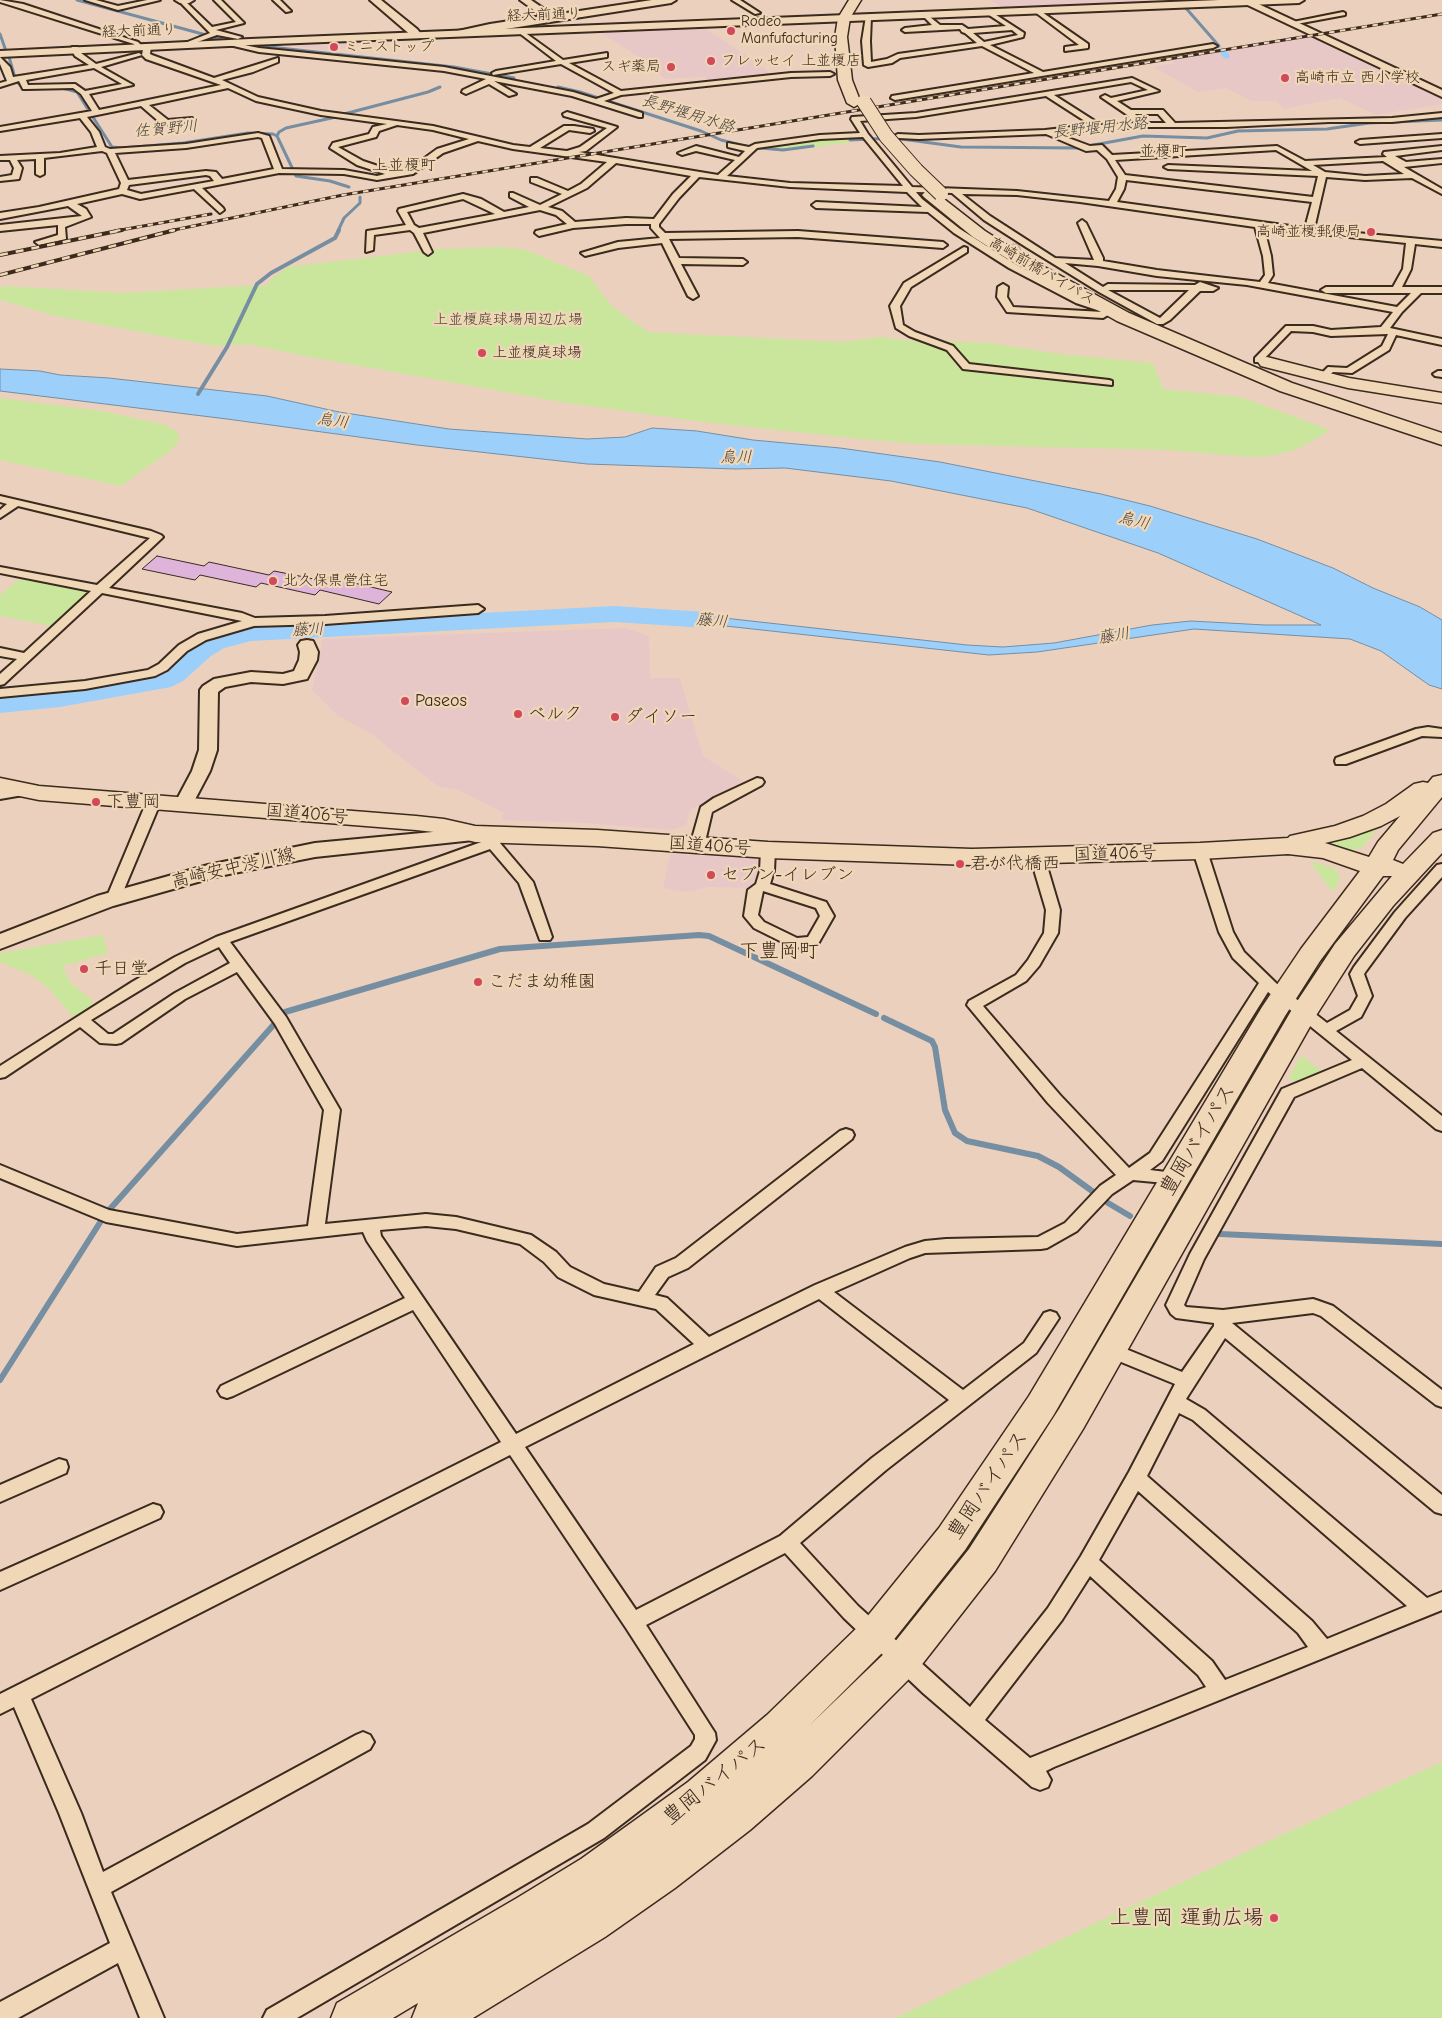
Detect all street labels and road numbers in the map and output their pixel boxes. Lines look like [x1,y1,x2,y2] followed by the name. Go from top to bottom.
[506,5,582,25] street label: 経大前通り
[101,21,177,41] street label: 経大前通り
[986,233,1098,309] street label: 高崎前橋バイパス
[265,800,349,828] street label: 国道406号
[668,832,752,860] street label: 国道406号
[1073,842,1157,866] street label: 国道406号
[169,843,297,893] street label: 高崎安中渋川線
[1155,1080,1241,1200] street label: 豊岡バイパス
[942,1426,1034,1544] street label: 豊岡バイパス
[658,1732,772,1830] street label: 豊岡バイパス

